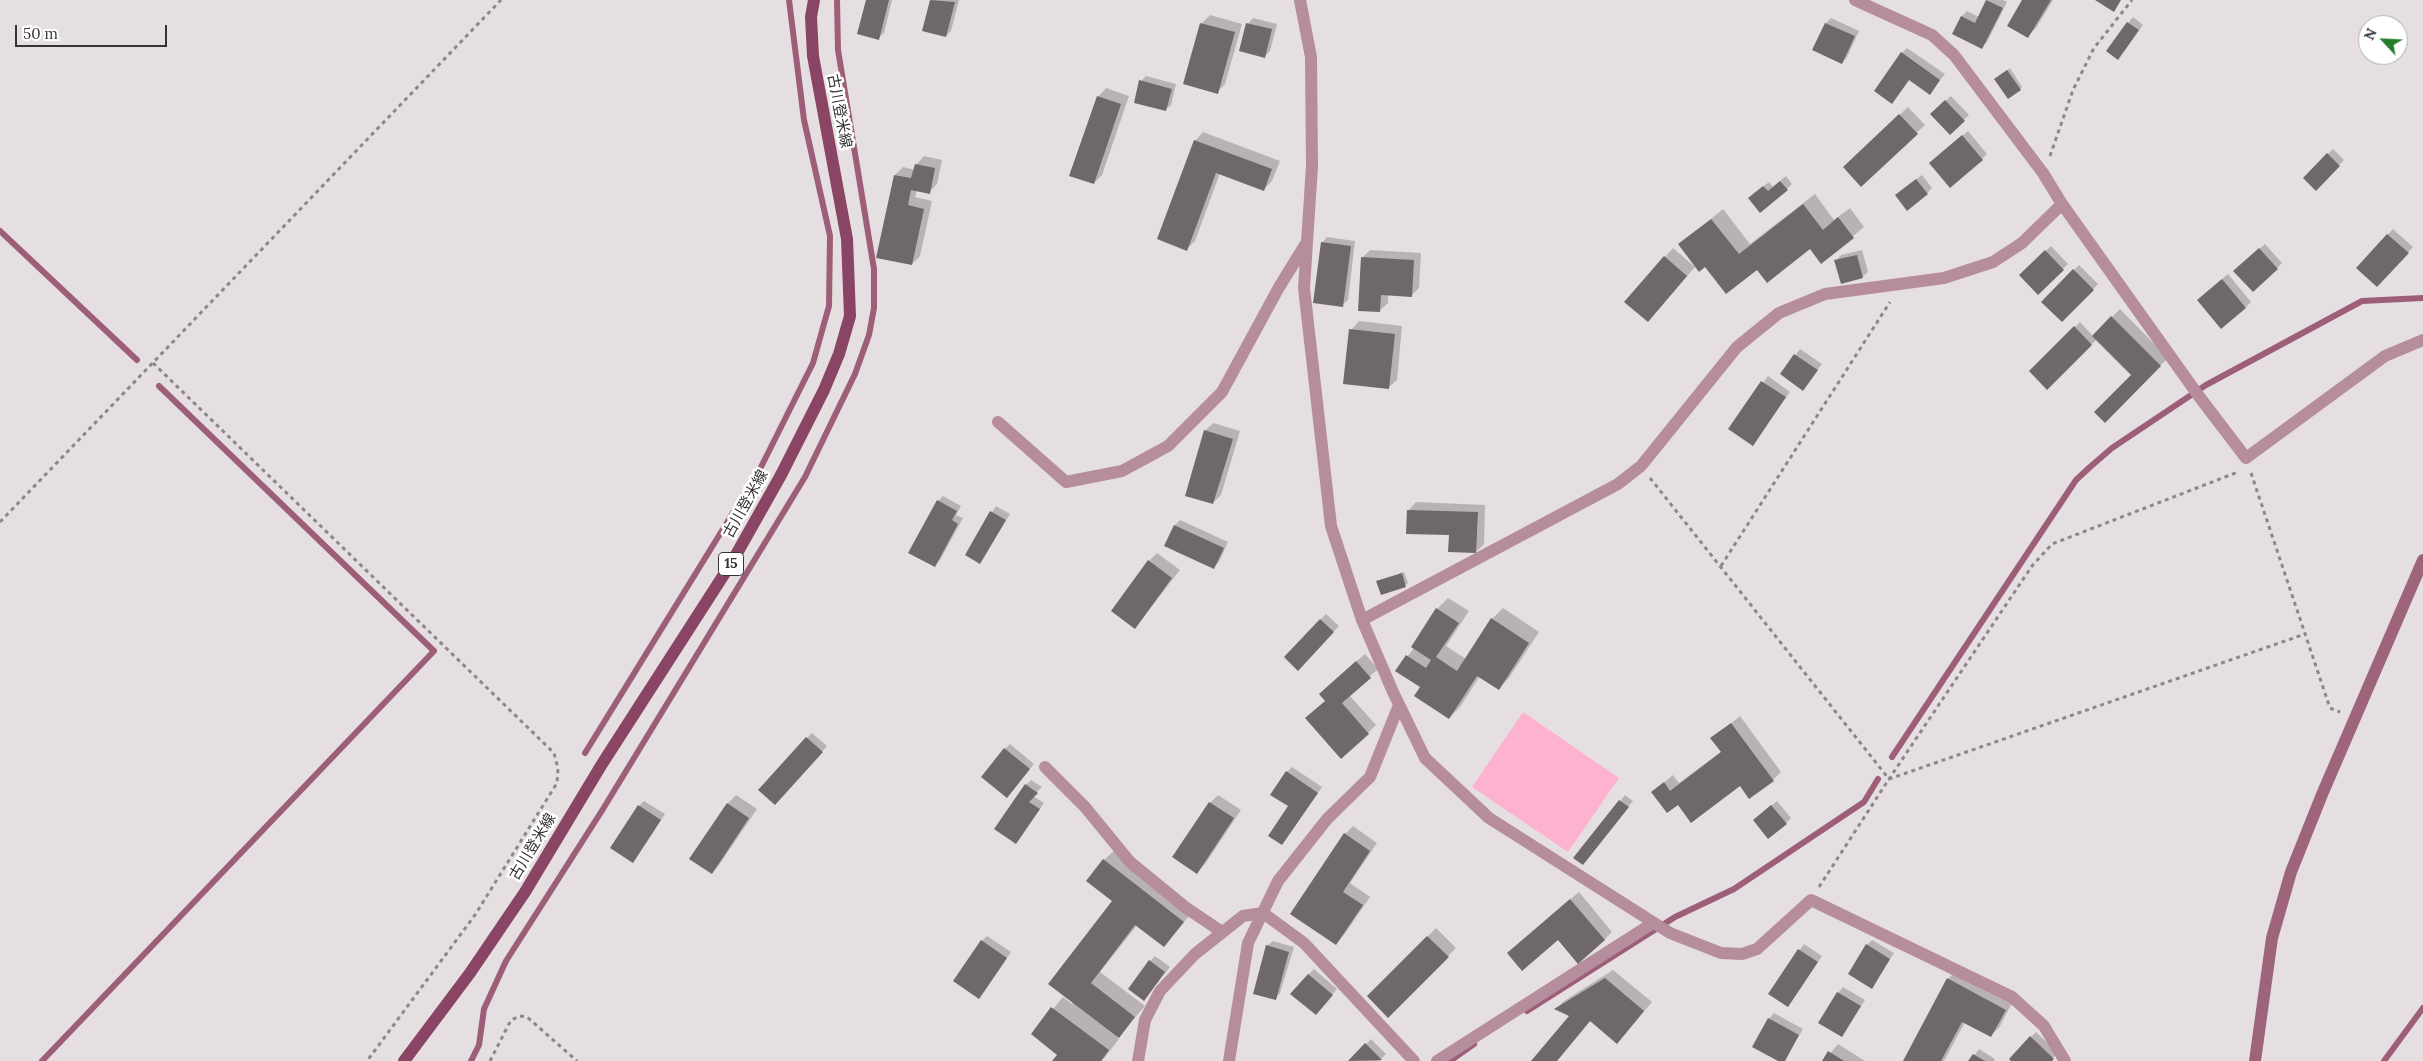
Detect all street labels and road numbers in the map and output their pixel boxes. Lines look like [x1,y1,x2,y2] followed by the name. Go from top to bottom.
[823,72,855,150] street label: 古川登米線
[720,467,772,541] street label: 古川登米線
[718,552,744,576] road number: 15
[506,810,560,884] street label: 古川登米線

